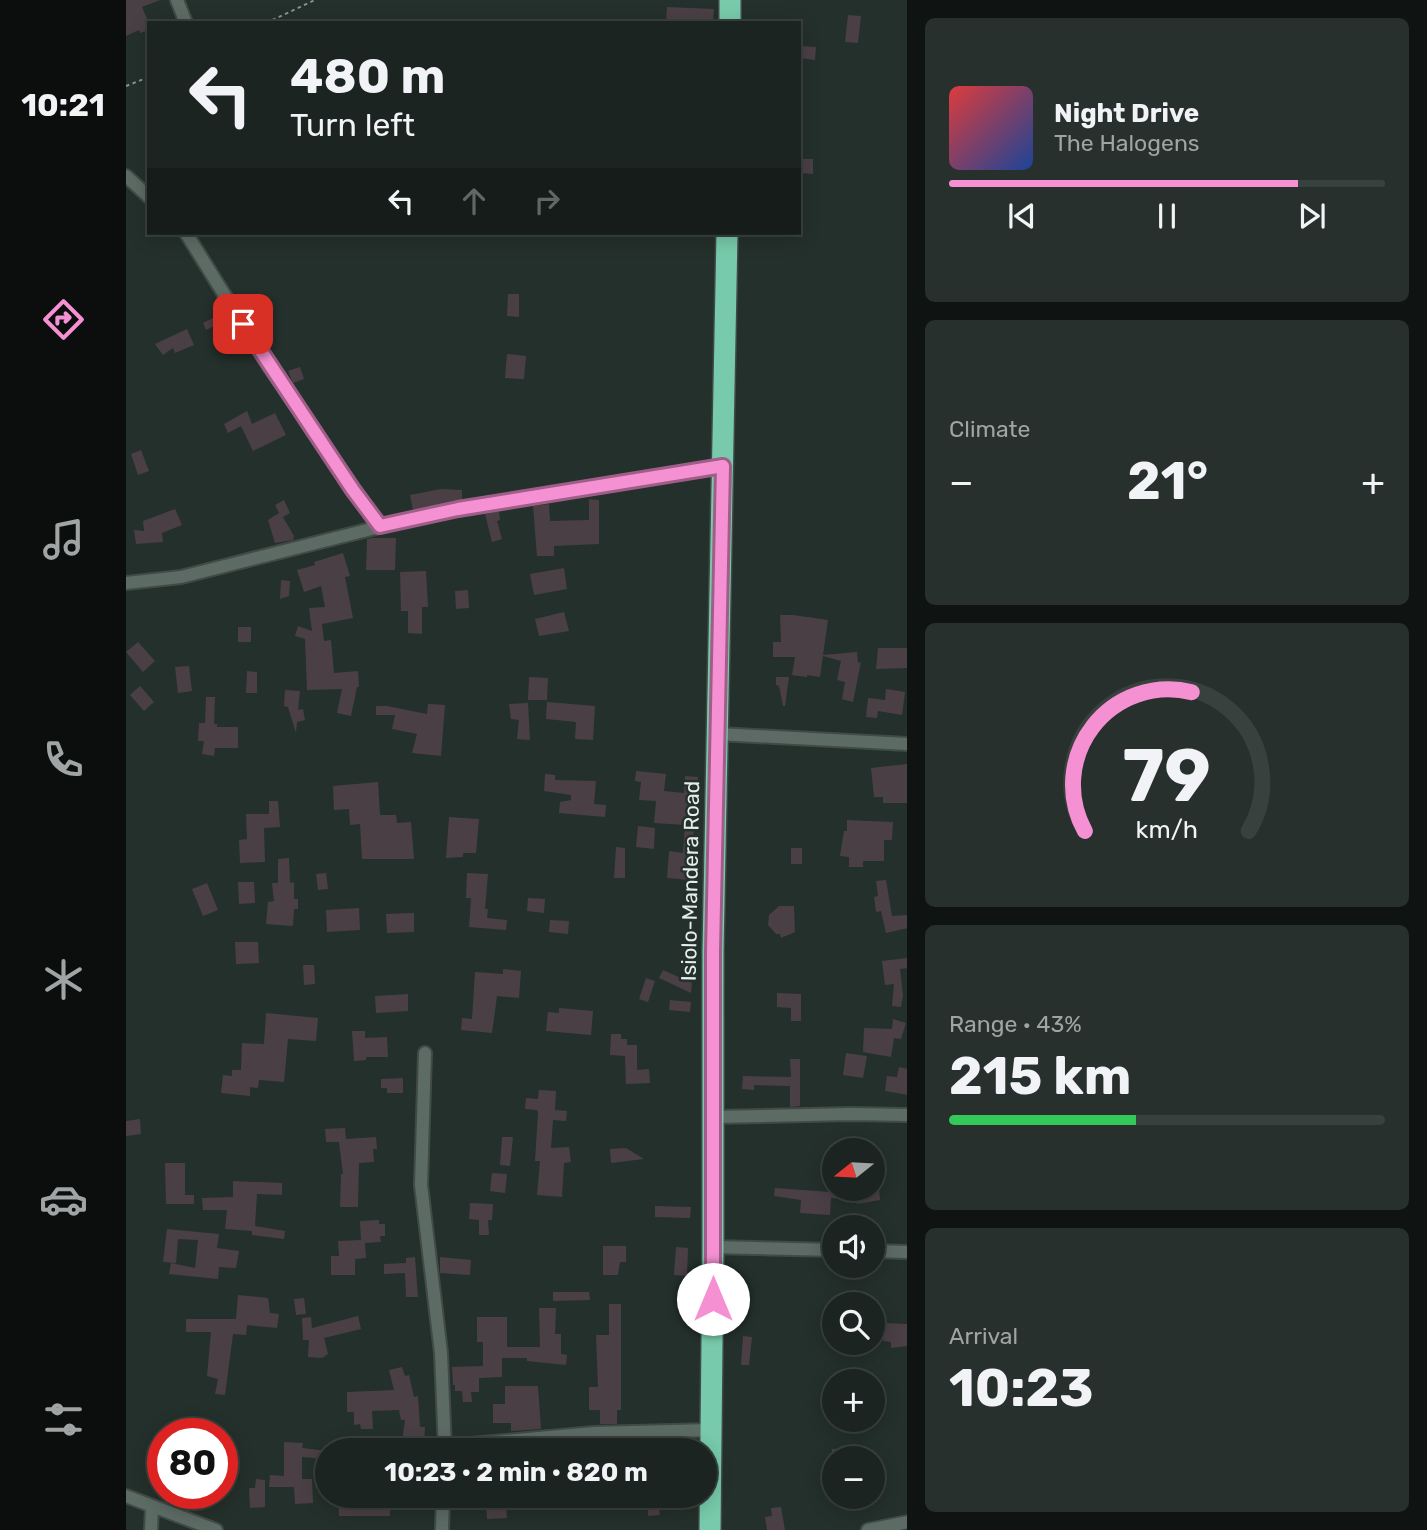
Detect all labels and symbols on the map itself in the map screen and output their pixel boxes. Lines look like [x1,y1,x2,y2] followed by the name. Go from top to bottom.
[213,294,273,354] pin
[676,781,704,981] street label: Isiolo-Mandera Road
[822,1138,886,1200] north arrow
[676,1262,750,1336] position arrow
[147,1418,238,1509] speed limit sign: 80

